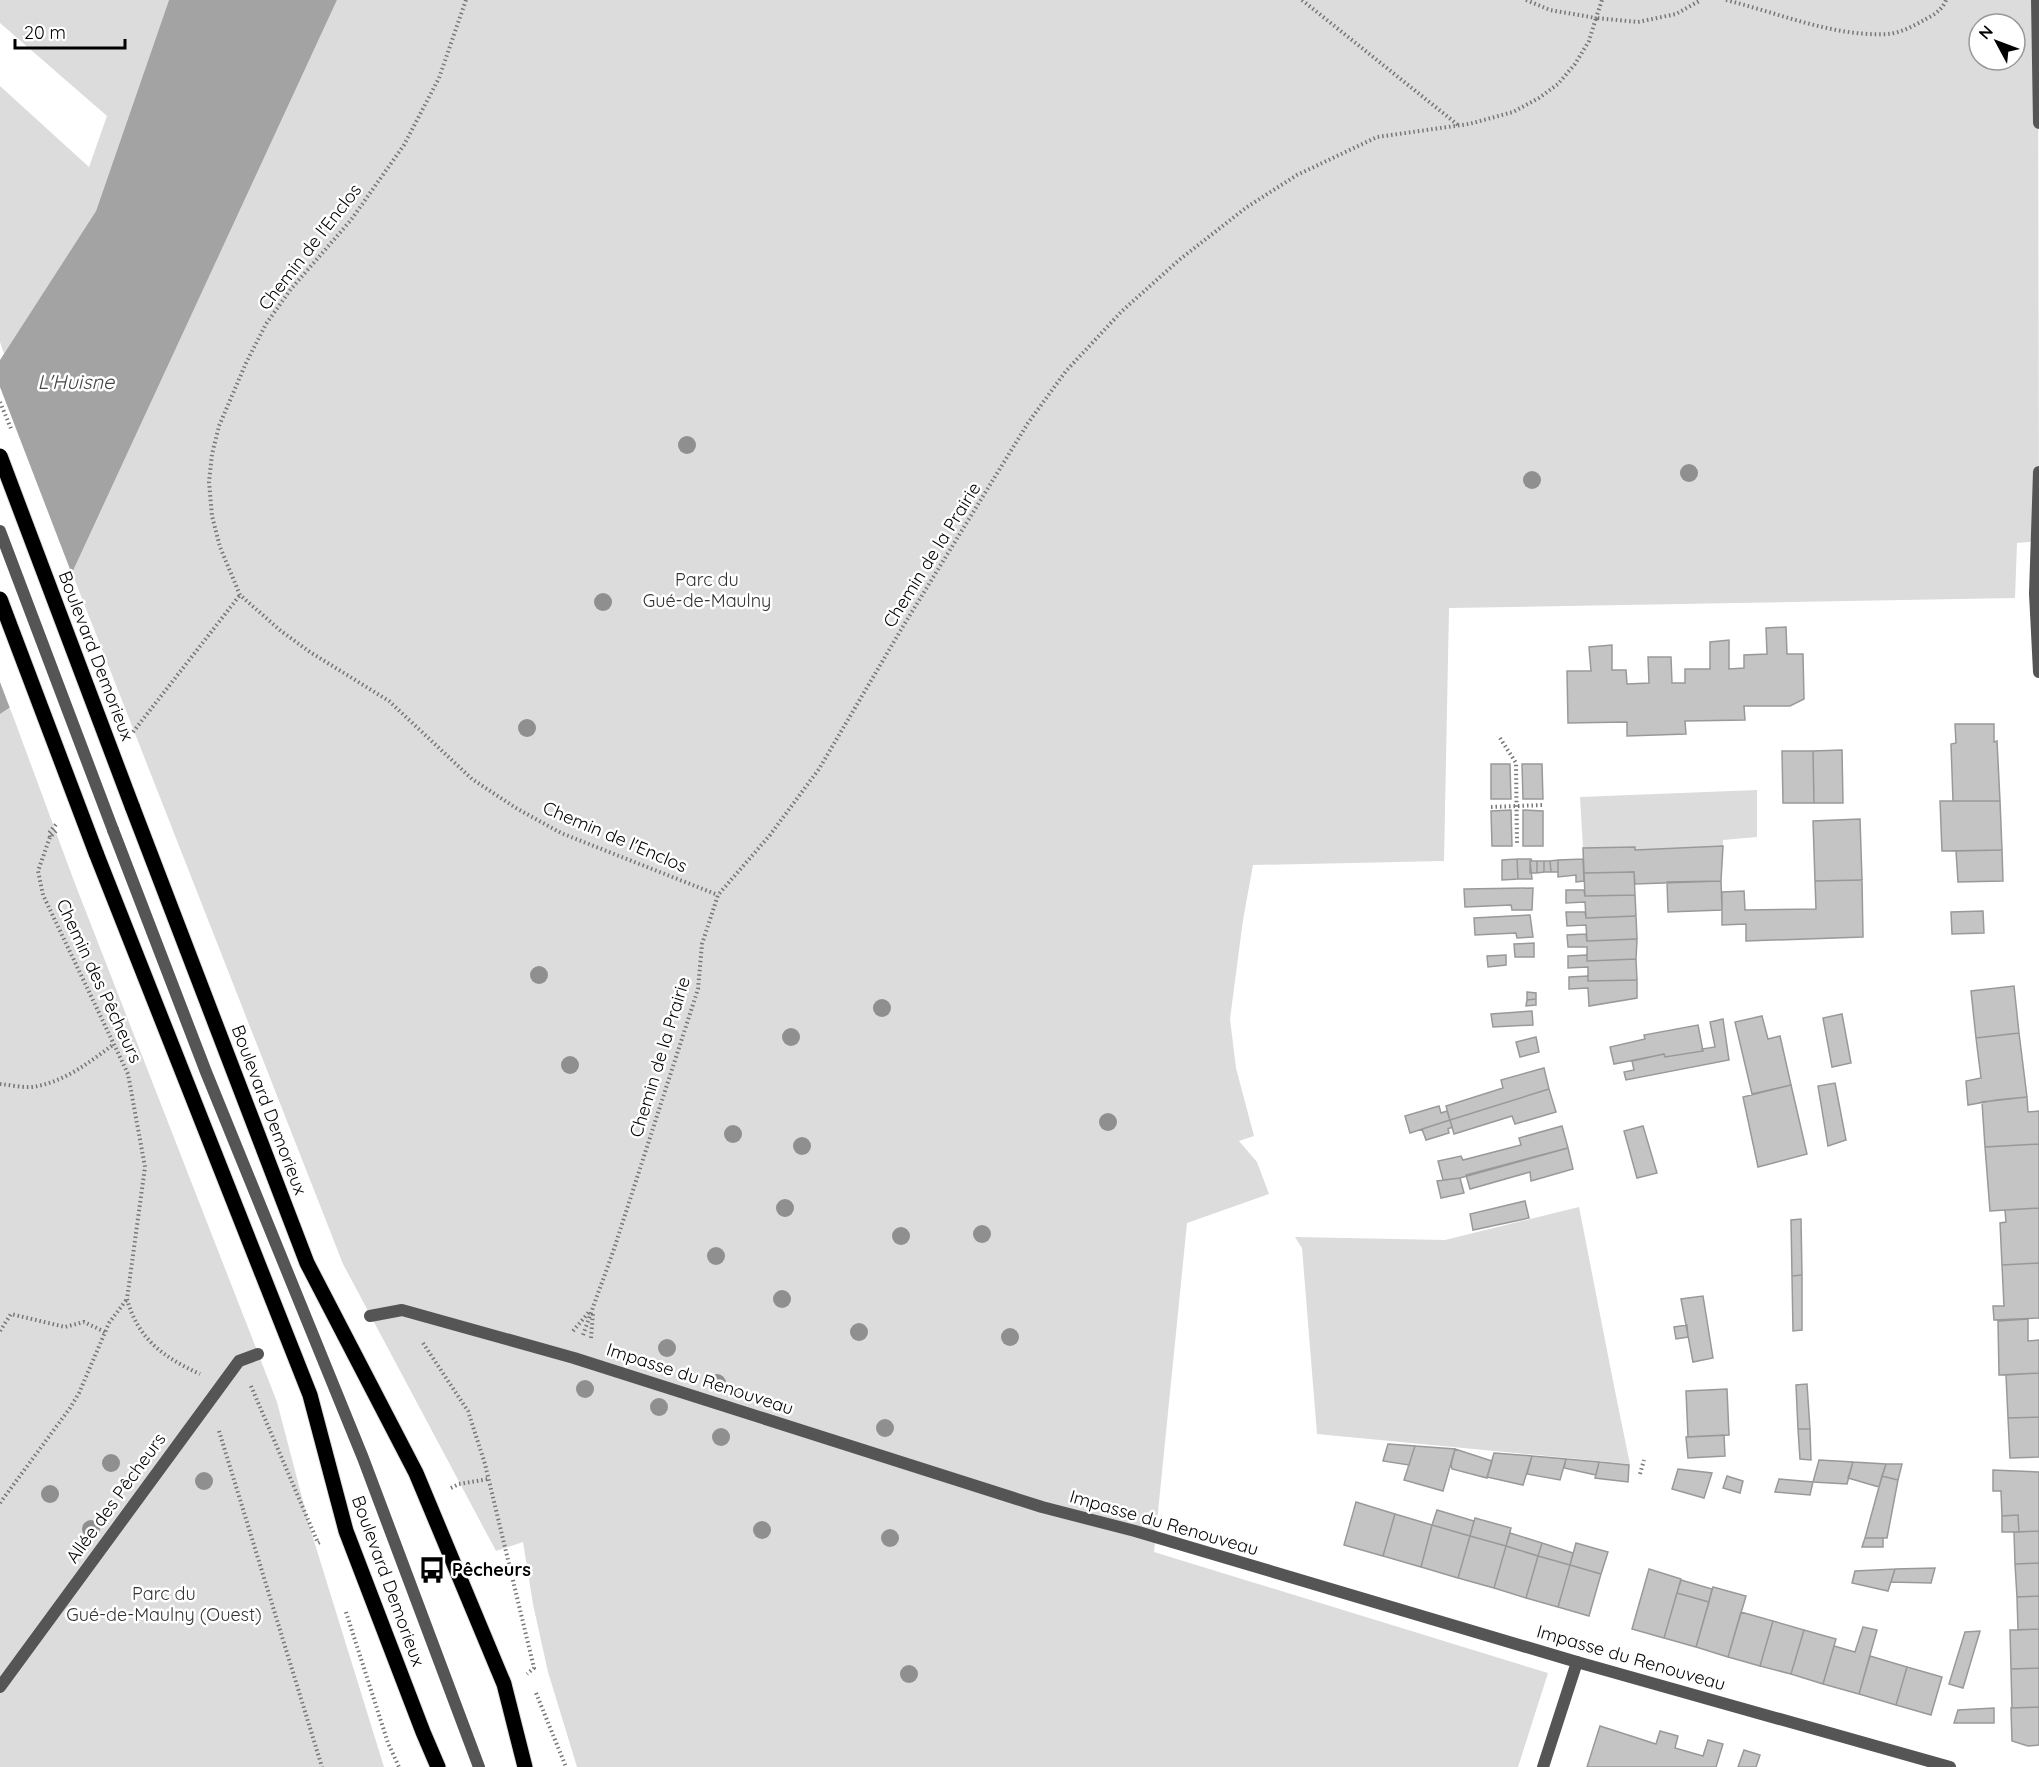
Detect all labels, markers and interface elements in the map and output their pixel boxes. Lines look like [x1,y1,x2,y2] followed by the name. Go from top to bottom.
[15,12,124,50] scale bar
[1967,12,2027,72] north arrow
[24,21,66,44] text: 20 m
[1974,21,1997,43] text: N
[253,179,366,315] street label: Chemin de l'Enclos
[38,369,115,394] water label: L'Huisne
[878,478,986,632] street label: Chemin de la Prairie
[53,568,140,744] street label: Boulevard Demorieux
[643,568,771,612] park label: Parc du Gué-de-Maulny
[540,796,691,877] street label: Chemin de l'Enclos
[51,895,148,1066] street label: Chemin des Pêcheurs
[624,974,695,1140] street label: Chemin de la Prairie
[226,1022,313,1198] street label: Boulevard Demorieux
[604,1337,797,1420] street label: Impasse du Renouveau
[61,1428,171,1567] street label: Allée des Pêcheurs
[1067,1485,1261,1560] street label: Impasse du Renouveau
[347,1492,430,1670] street label: Boulevard Demorieux
[417,1555,447,1585] bus stop icon: Pêcheurs
[452,1558,531,1581] place label: Pêcheurs
[66,1582,262,1626] park label: Parc du Gué-de-Maulny (Ouest)
[1534,1620,1728,1695] street label: Impasse du Renouveau

